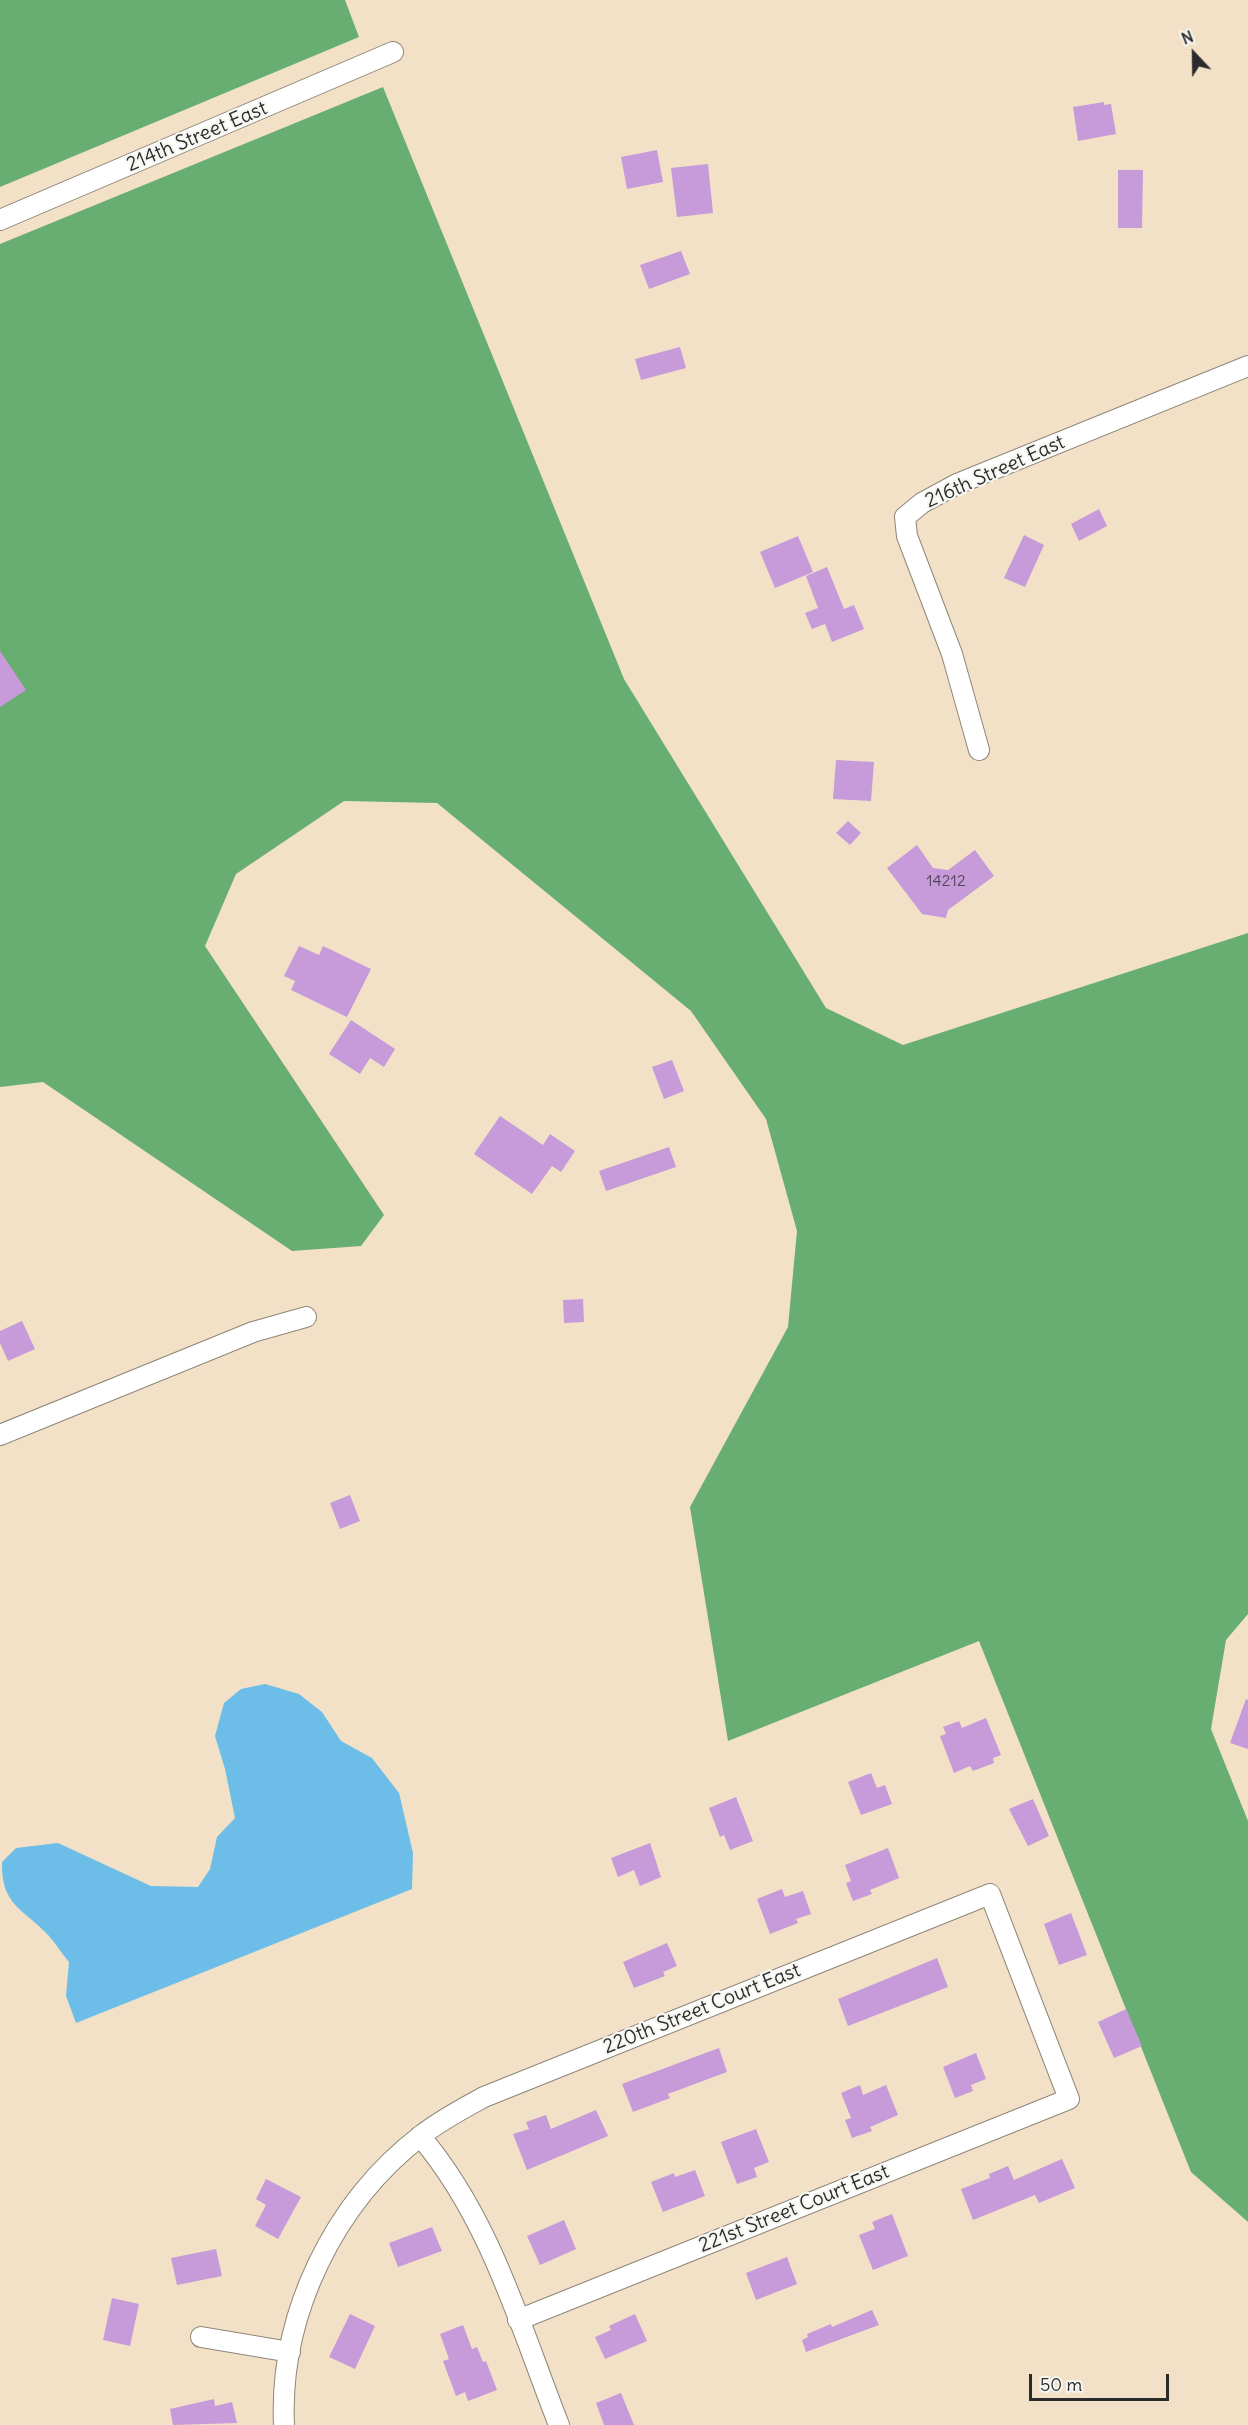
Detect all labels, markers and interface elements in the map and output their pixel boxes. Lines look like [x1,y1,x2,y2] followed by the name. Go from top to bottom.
[1164,24,1224,84] north arrow
[1178,26,1196,49] text: N
[123,97,271,177] street label: 214th Street East
[921,430,1069,514] street label: 216th Street East
[926,871,966,891] house number: 14212
[600,1958,804,2060] street label: 220th Street Court East
[695,2160,893,2258] street label: 221st Street Court East
[1032,2362,1172,2400] scale bar
[1040,2373,1082,2396] text: 50 m

